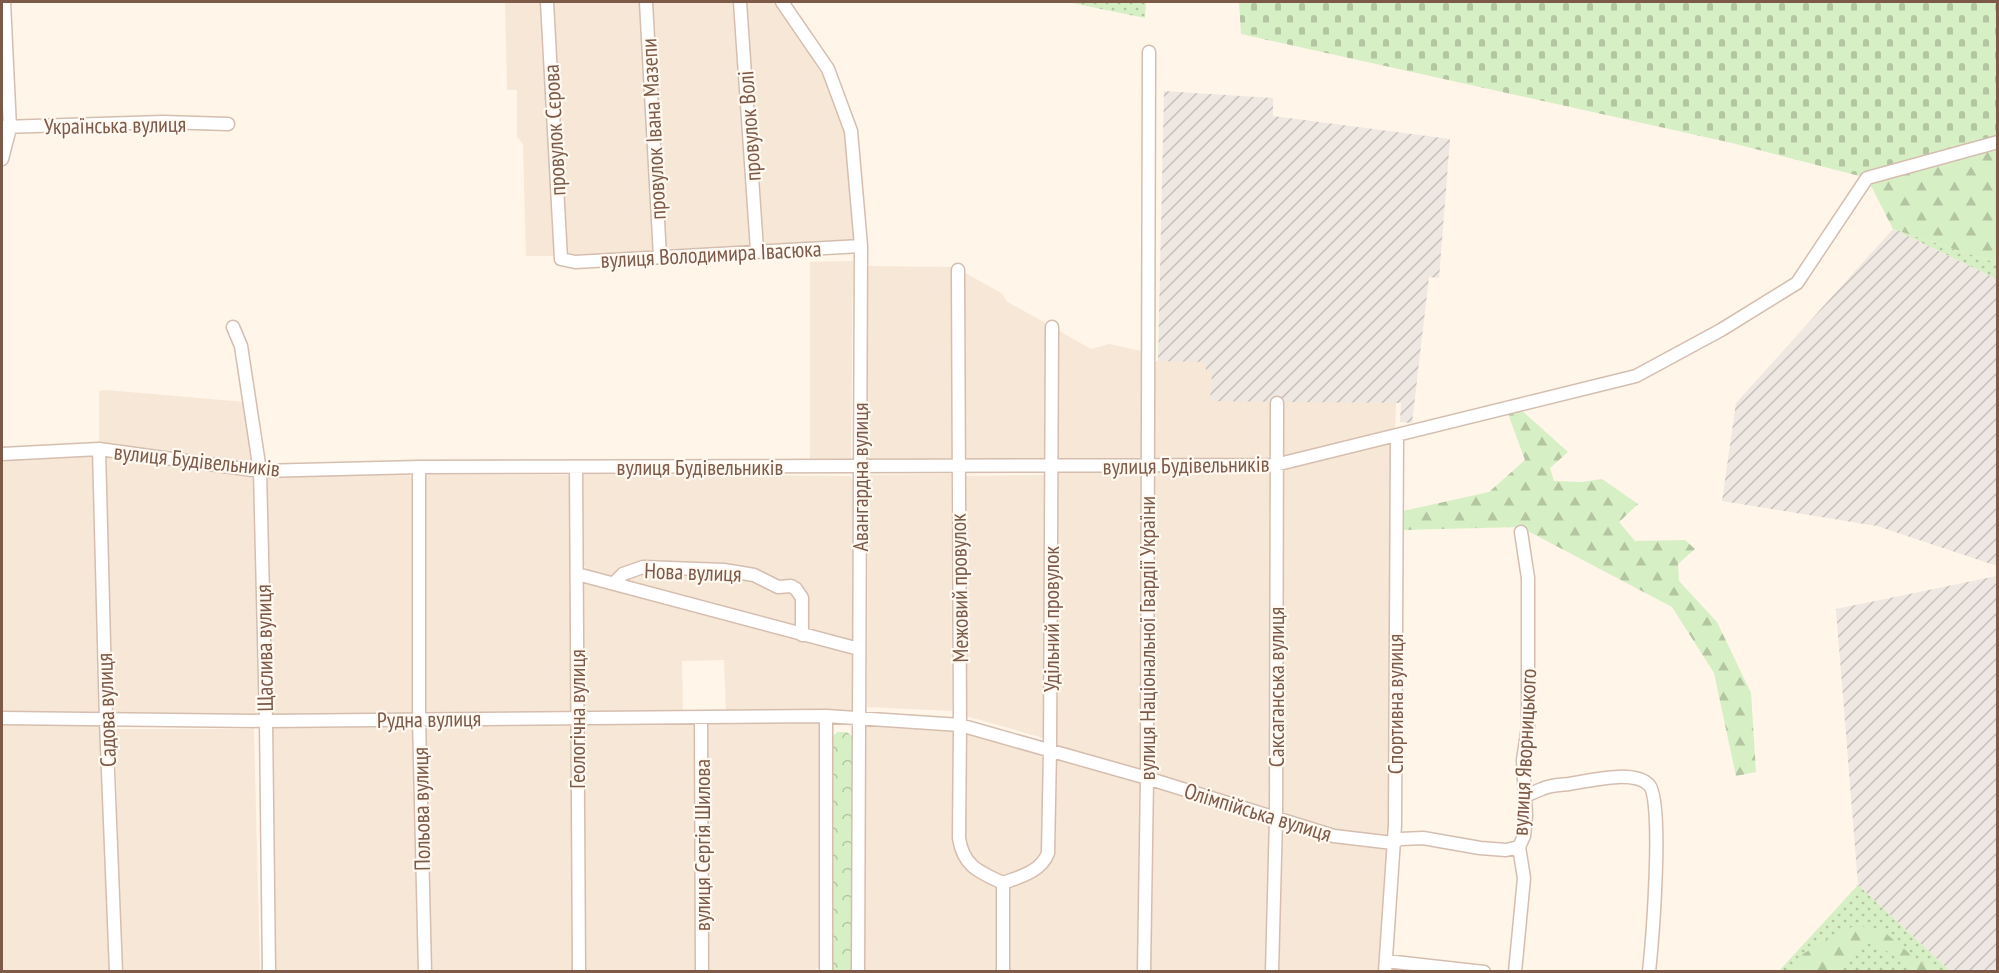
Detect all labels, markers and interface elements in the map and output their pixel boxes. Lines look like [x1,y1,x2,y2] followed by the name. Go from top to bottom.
[634,38,672,220] street label: провулок Івана Мазепи
[537,64,571,196] street label: провулок Сєрова
[731,70,767,182] street label: провулок Волі
[44,110,186,140] street label: Українська вулиця
[600,234,822,274] street label: вулиця Володимира Івасюка
[846,403,874,551] street label: Авангардна вулиця
[113,437,282,483] street label: вулиця Будівельників
[1102,450,1270,480] street label: вулиця Будівельників
[617,453,784,481] street label: вулиця Будівельників
[1133,496,1161,780] street label: вулиця Національної Гвардії України
[944,513,974,663] street label: Межовий провулок
[1037,546,1065,692] street label: Удільний провулок
[644,556,742,588] street label: Нова вулиця
[249,584,279,712] street label: Щаслива вулиця
[1262,607,1290,767] street label: Саксаганська вулиця
[1381,634,1409,774] street label: Спортивна вулиця
[563,649,591,789] street label: Геологічна вулиця
[90,653,122,767] street label: Садова вулиця
[1506,668,1542,836] street label: вулиця Яворницького
[377,704,481,734] street label: Рудна вулиця
[406,747,436,871] street label: Польова вулиця
[688,759,716,931] street label: вулиця Сергія Шилова
[1181,776,1335,848] street label: Олімпійська вулиця

